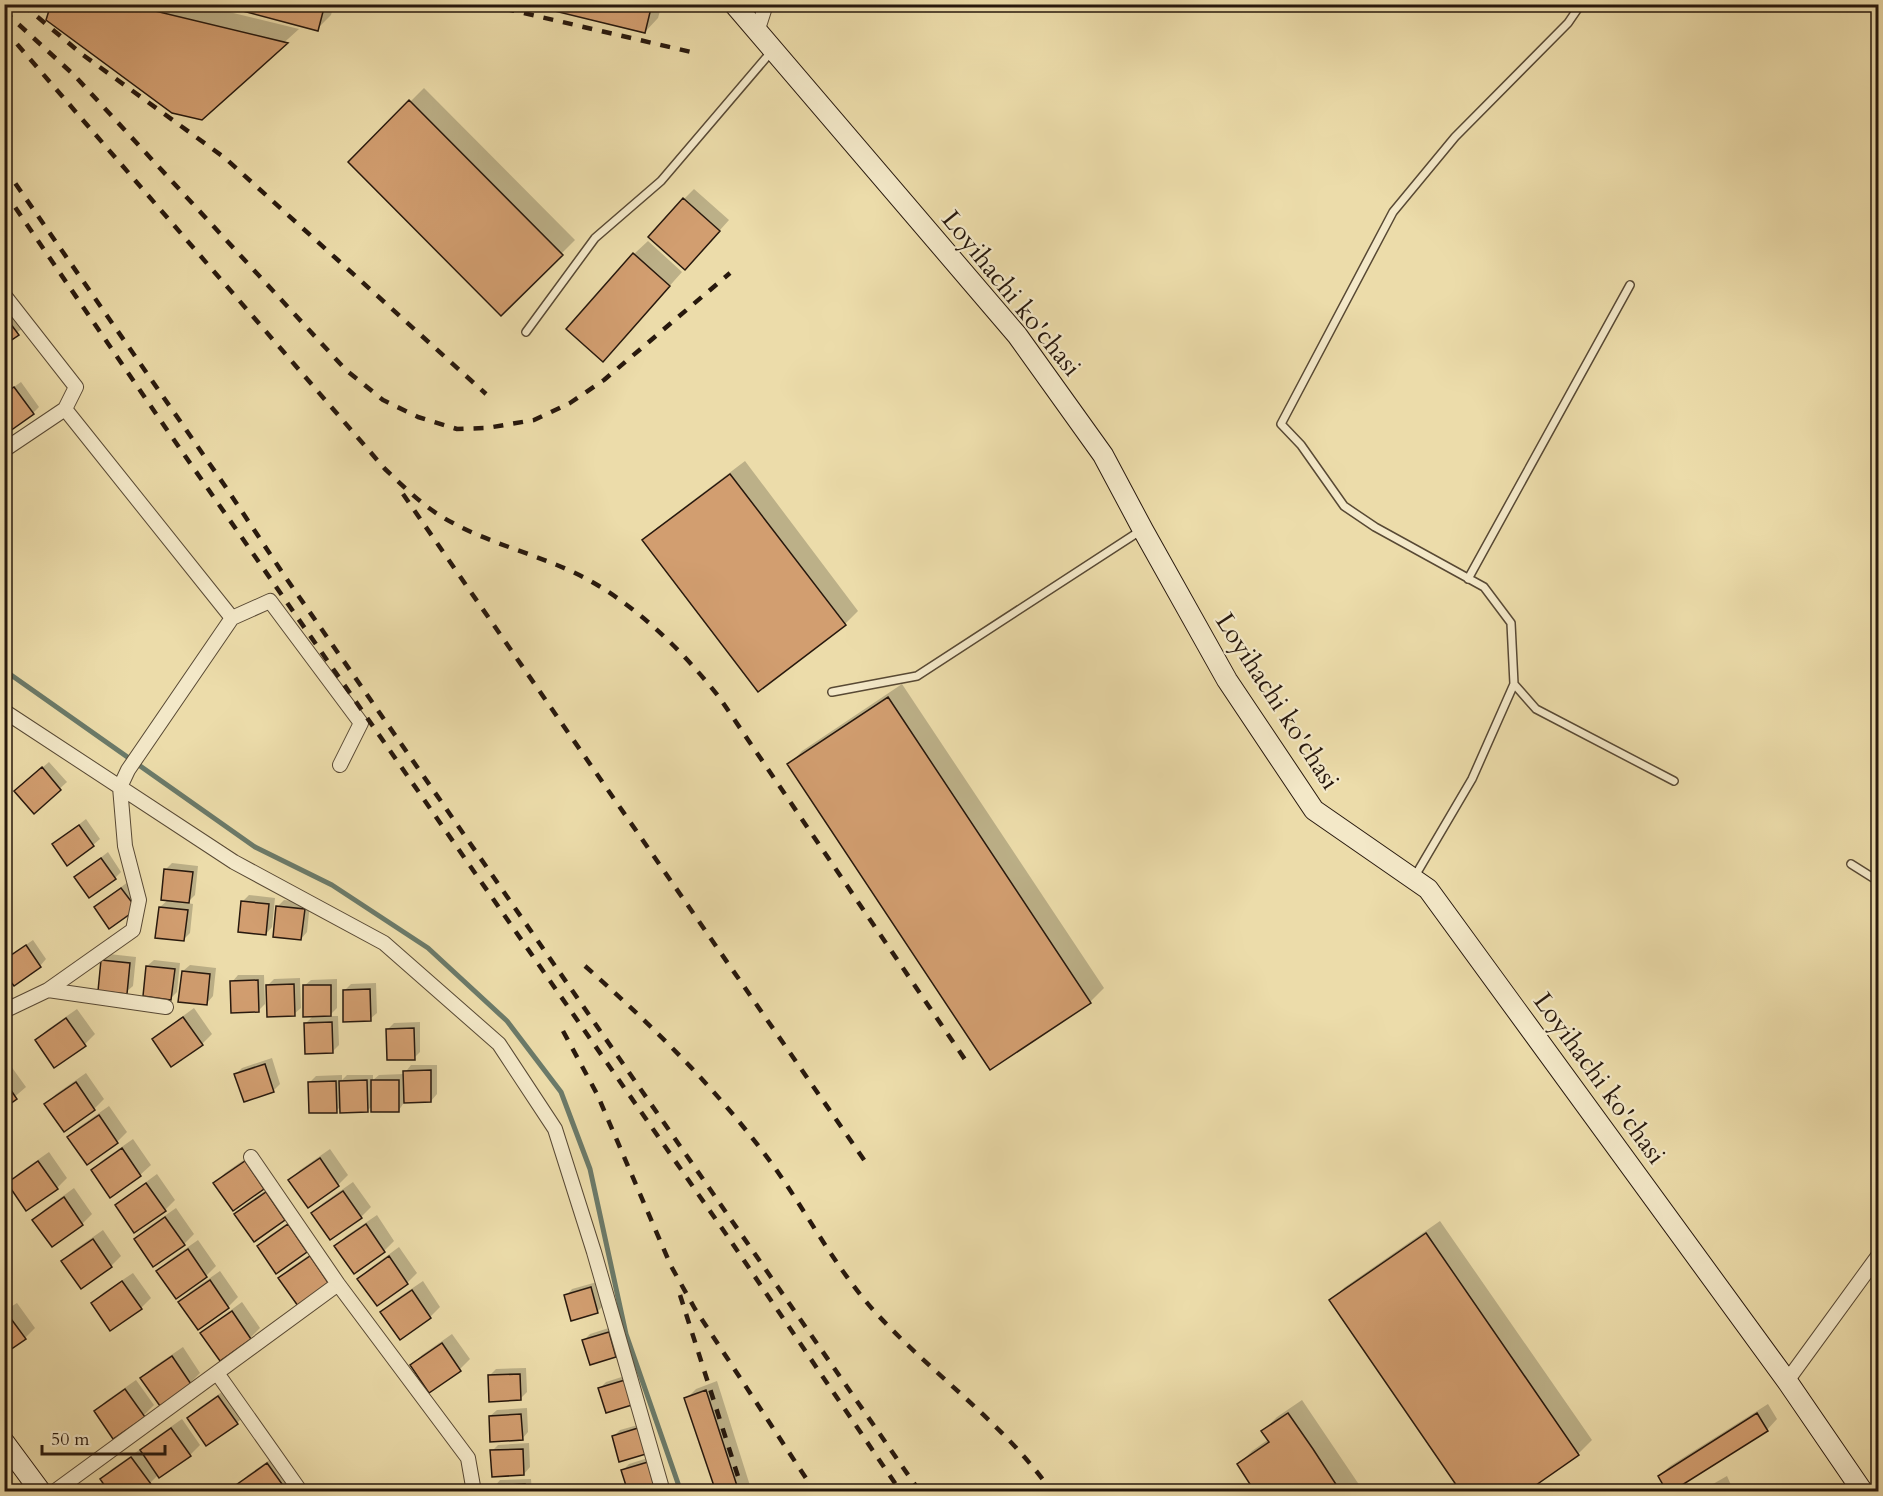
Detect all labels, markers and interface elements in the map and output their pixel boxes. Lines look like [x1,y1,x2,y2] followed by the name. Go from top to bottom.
[934,203,1089,384] street label: Loyihachi ko'chasi
[1207,606,1348,796] street label: Loyihachi ko'chasi
[1525,985,1674,1171] street label: Loyihachi ko'chasi
[42,1418,165,1456] scale bar
[51,1427,90,1452] text: 50 m

